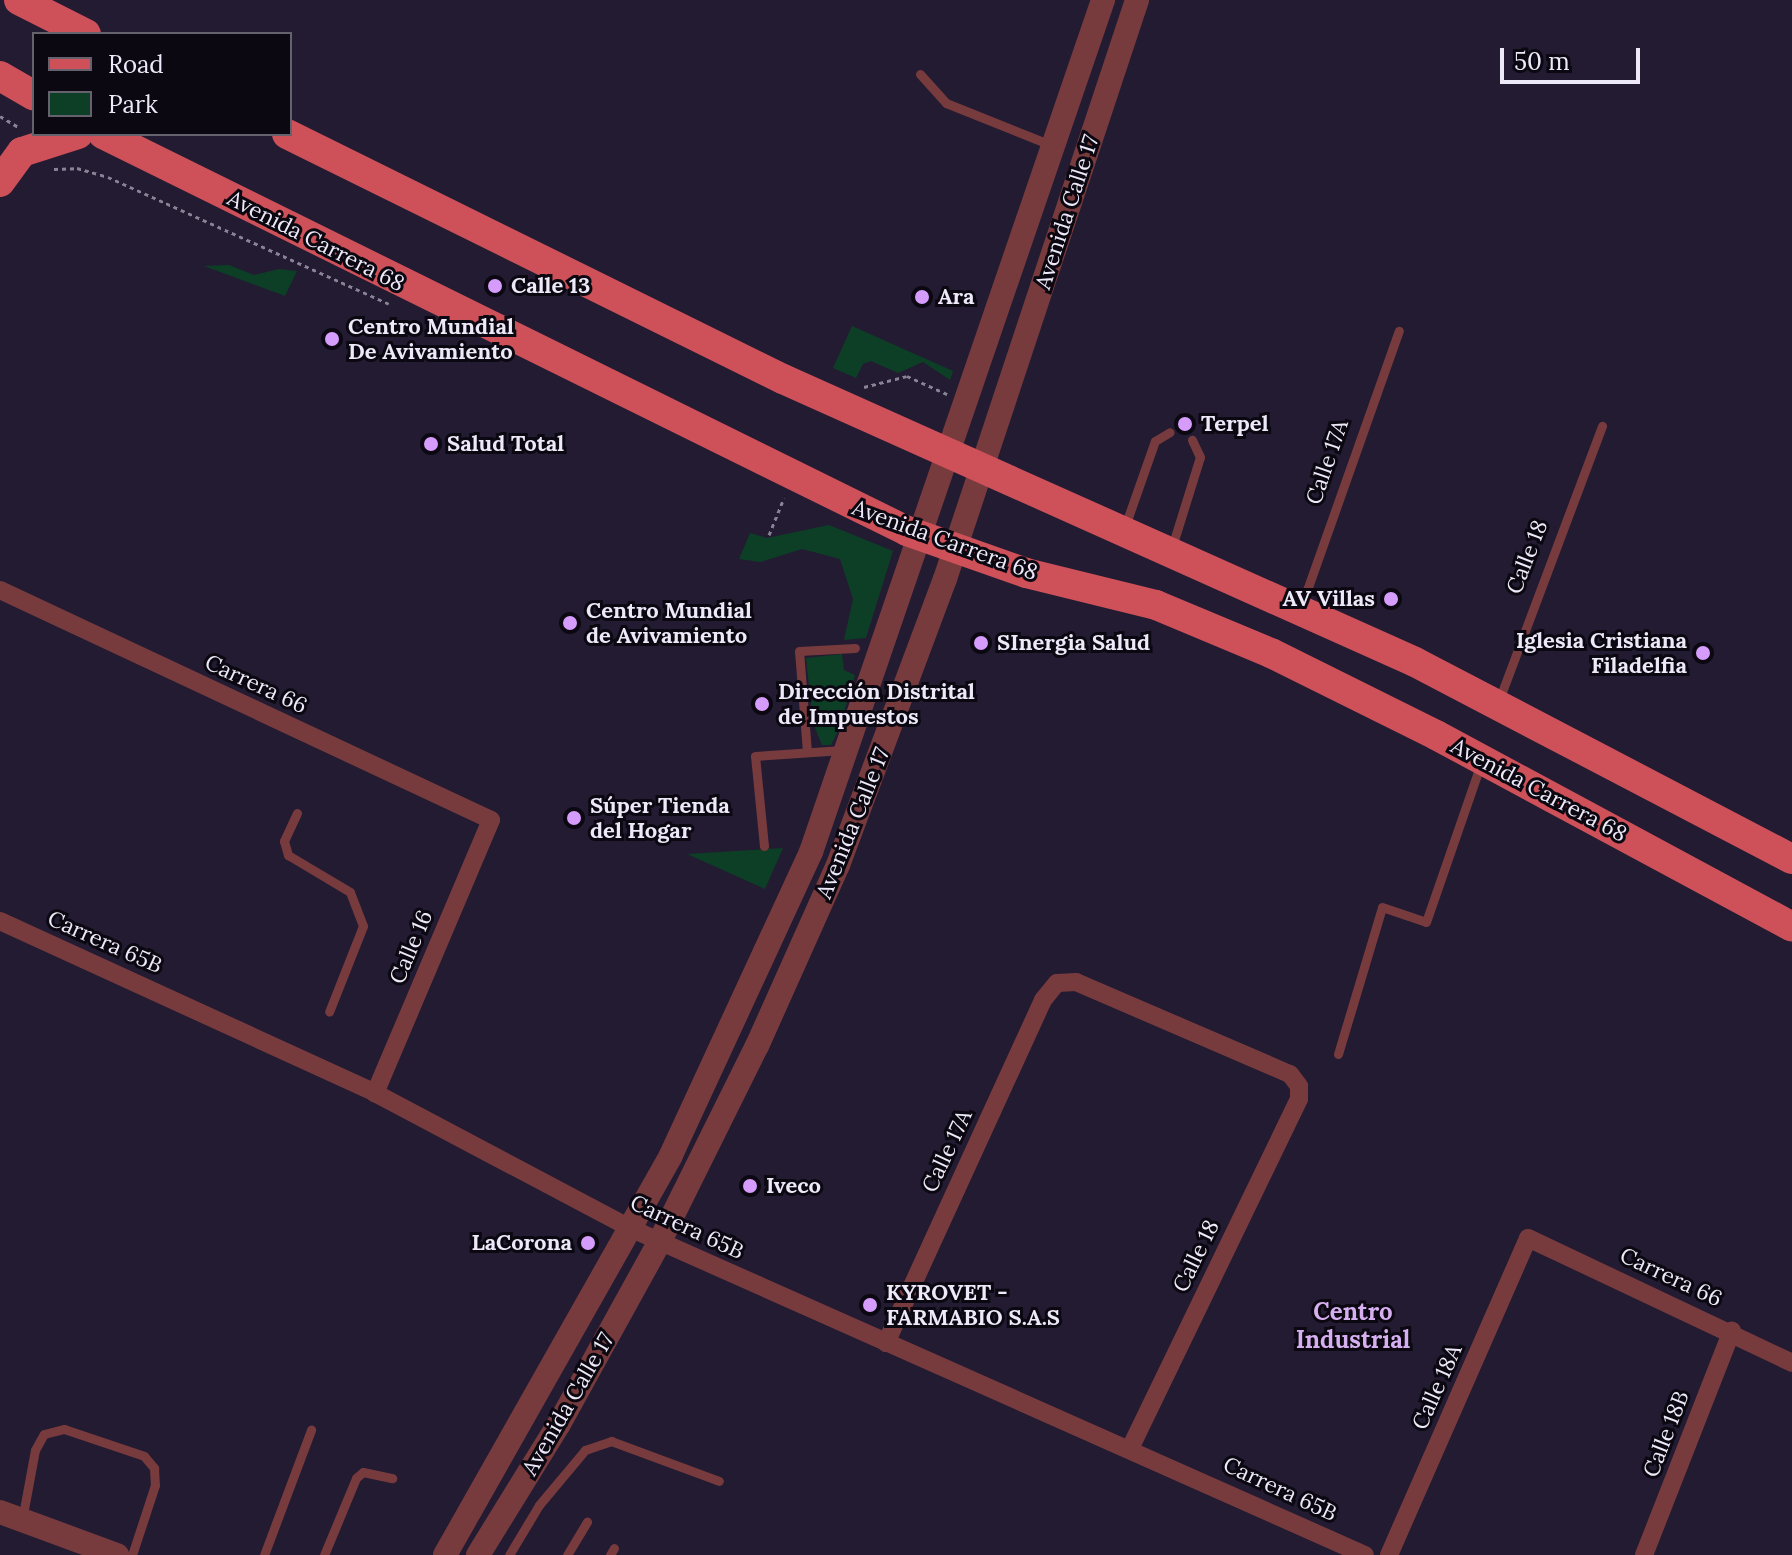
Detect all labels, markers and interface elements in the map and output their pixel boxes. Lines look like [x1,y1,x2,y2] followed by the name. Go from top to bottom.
[32,32,292,136] legend
[1504,32,1644,82] scale bar
[1514,46,1570,77] text: 50 m
[108,49,164,80] text: Road
[108,89,158,120] text: Park
[1030,132,1104,292] street label: Avenida Calle 17
[223,185,409,297] street label: Avenida Carrera 68
[511,273,590,299] place label: Calle 13
[486,277,504,295] marker: Calle 13
[938,284,975,310] place label: Ara
[913,288,931,306] marker: Ara
[348,313,514,364] place label: Centro Mundial De Avivamiento
[323,330,341,348] marker: Centro Mundial De Avivamiento
[1201,411,1268,437] place label: Terpel
[1176,415,1194,433] marker: Terpel
[1300,416,1354,508] street label: Calle 17A
[447,431,564,457] place label: Salud Total
[422,435,440,453] marker: Salud Total
[849,494,1041,586] street label: Avenida Carrera 68
[1501,516,1553,598] street label: Calle 18
[1283,586,1375,612] place label: AV Villas
[1382,590,1400,608] marker: AV Villas
[586,597,752,648] place label: Centro Mundial de Avivamiento
[561,614,579,632] marker: Centro Mundial de Avivamiento
[1516,627,1687,678] place label: Iglesia Cristiana Filadelfia
[997,630,1150,656] place label: SInergia Salud
[972,634,990,652] marker: SInergia Salud
[1694,644,1712,662] marker: Iglesia Cristiana Filadelfia
[201,649,311,719] street label: Carrera 66
[778,678,975,730] place label: Dirección Distrital de Impuestos
[753,695,771,713] marker: Dirección Distrital de Impuestos
[1447,733,1631,847] street label: Avenida Carrera 68
[811,744,895,902] street label: Avenida Calle 17
[590,792,730,844] place label: Súper Tienda del Hogar
[565,809,583,827] marker: Súper Tienda del Hogar
[44,905,166,979] street label: Carrera 65B
[384,906,438,988] street label: Calle 16
[916,1106,978,1196] street label: Calle 17A
[766,1173,821,1199] place label: Iveco
[741,1177,759,1195] marker: Iveco
[626,1189,748,1265] street label: Carrera 65B
[1167,1216,1225,1296] street label: Calle 18
[471,1230,572,1256] place label: LaCorona
[579,1234,597,1252] marker: LaCorona
[1616,1242,1726,1312] street label: Carrera 66
[886,1279,1060,1330] place label: KYROVET - FARMABIO S.A.S
[861,1296,879,1314] marker: KYROVET - FARMABIO S.A.S
[1296,1298,1410,1354] district label: Centro Industrial
[516,1328,620,1480] street label: Avenida Calle 17
[1407,1340,1467,1434] street label: Calle 18A
[1637,1387,1695,1481] street label: Calle 18B
[1219,1451,1341,1527] street label: Carrera 65B

